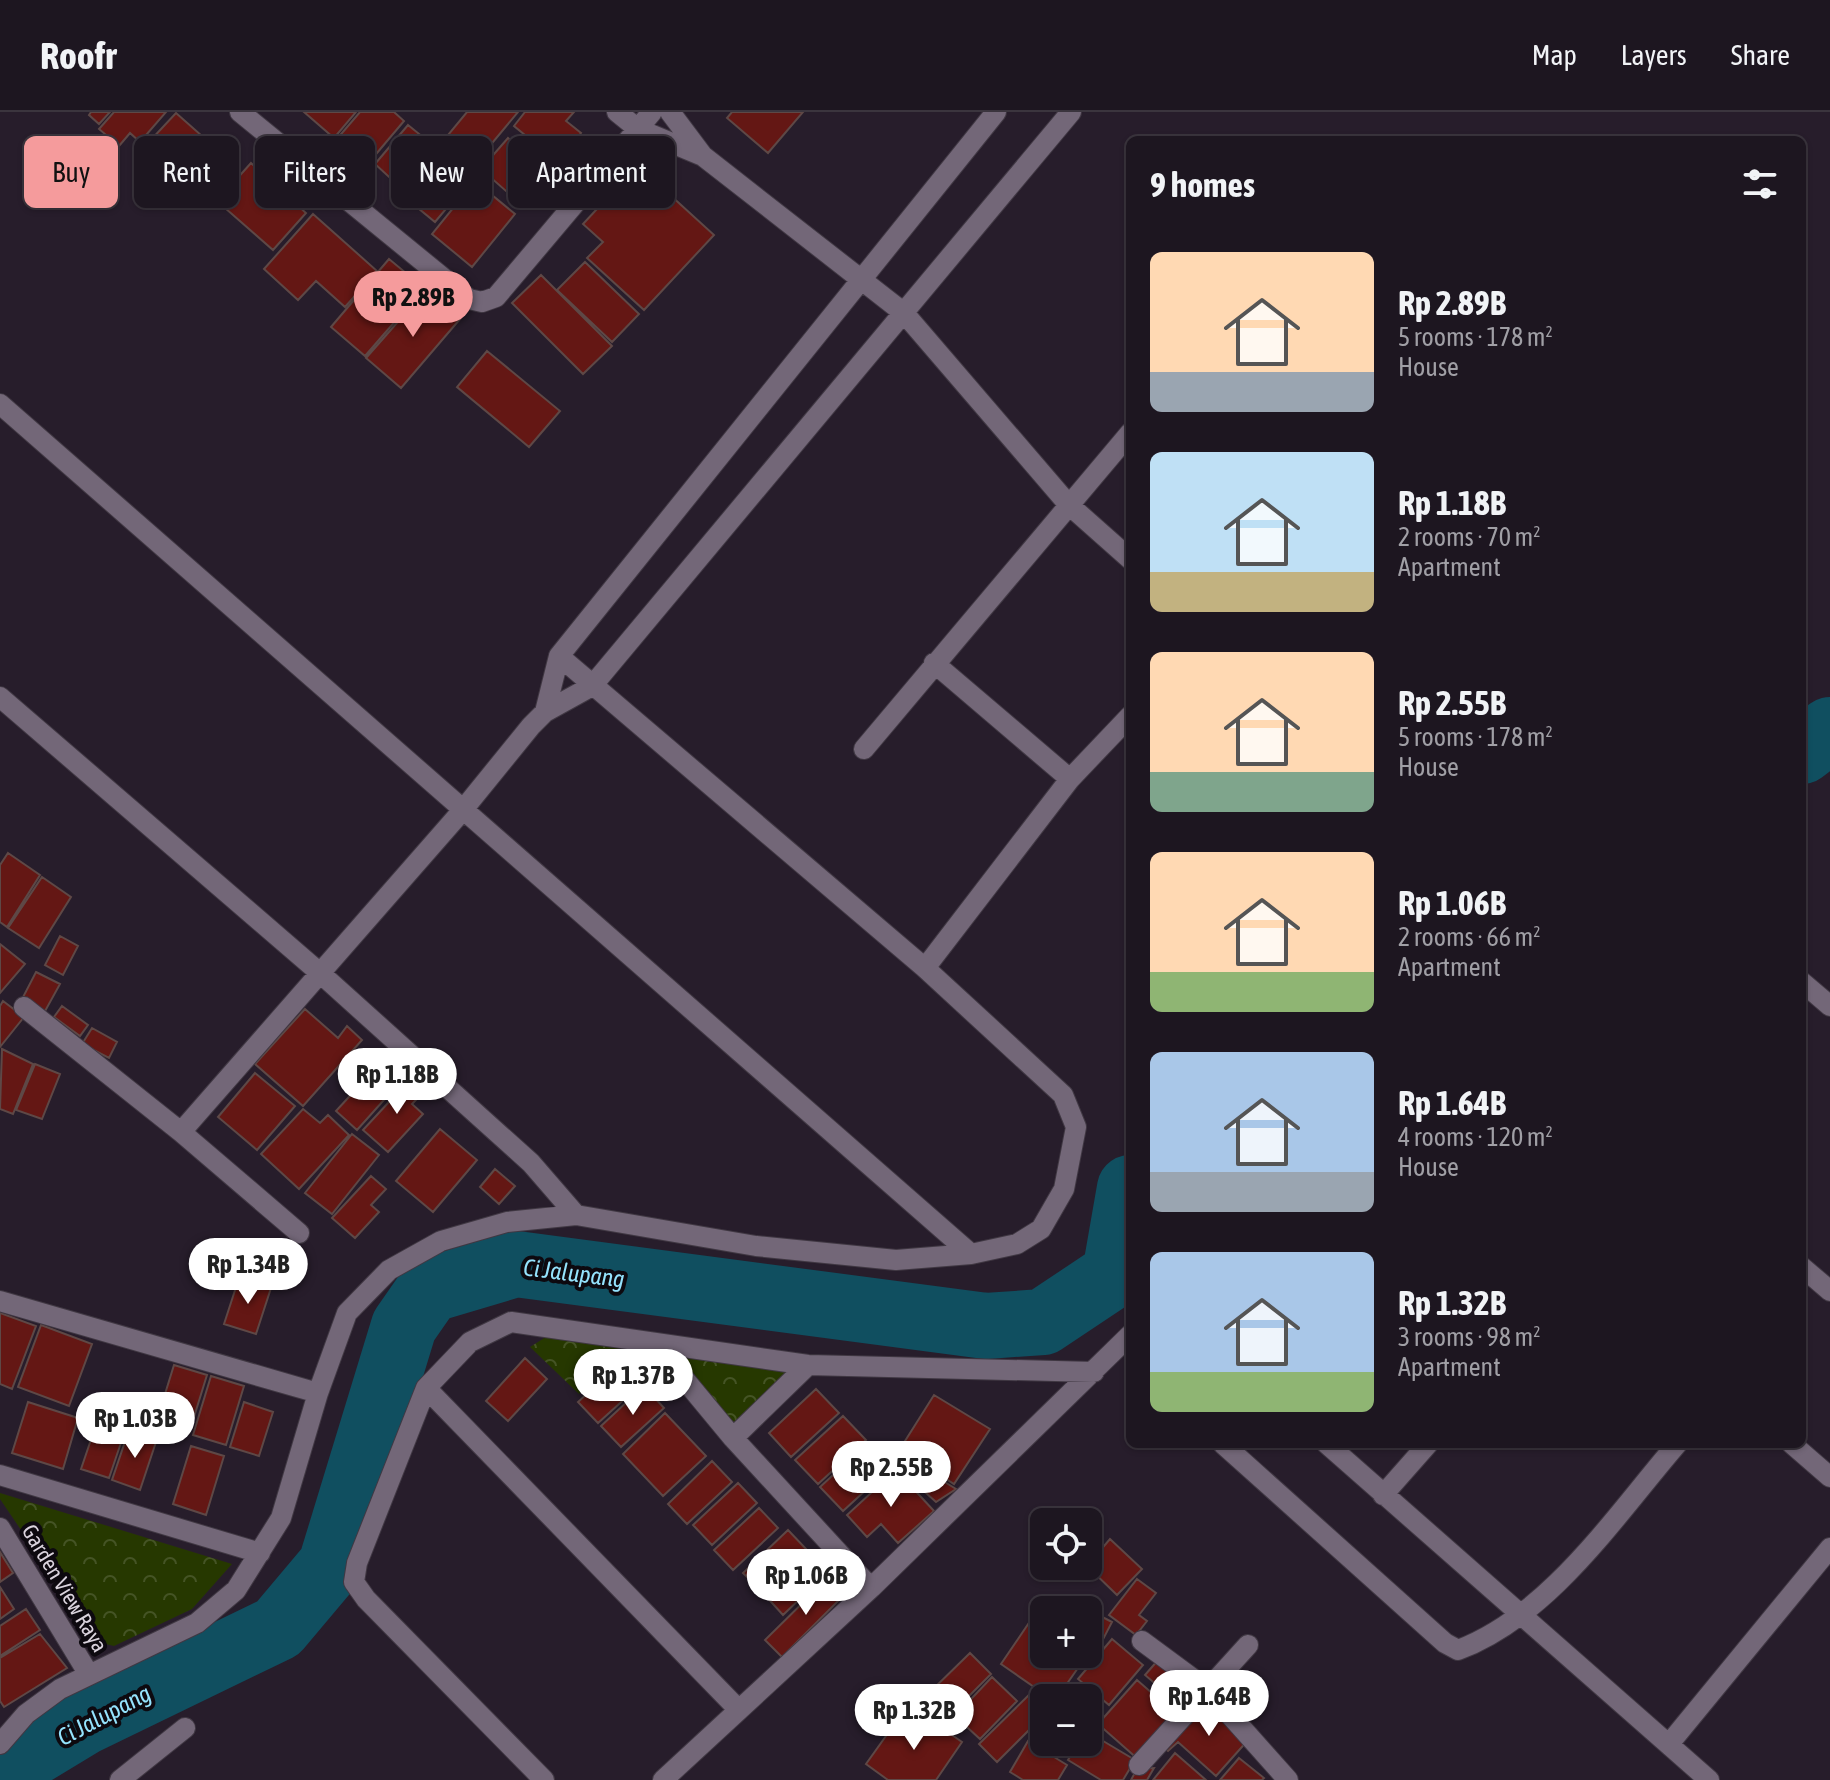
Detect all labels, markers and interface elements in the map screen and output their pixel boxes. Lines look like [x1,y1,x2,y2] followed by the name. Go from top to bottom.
[40,34,116,77] text: Roofr
[1532,39,1577,71] text: Map
[1621,39,1687,71] text: Layers
[1731,39,1790,71] text: Share
[24,136,118,208] chip: Buy
[134,136,239,208] chip: Rent
[255,136,375,208] chip: Filters
[391,136,492,208] chip: New
[508,136,675,208] chip: Apartment
[1738,162,1782,206] icon: filters
[1150,165,1255,204] text: 9 homes
[330,271,496,339] pin: Rp 2.89B
[372,282,454,312] text: Rp 2.89B
[1398,283,1506,322] text: Rp 2.89B
[1214,284,1310,380] icon: home
[1398,322,1553,352] text: 5 rooms · 178 m²
[1398,352,1459,382] text: House
[1398,483,1506,522] text: Rp 1.18B
[1214,484,1310,580] icon: home
[1398,522,1540,552] text: 2 rooms · 70 m²
[1398,552,1501,582] text: Apartment
[1398,683,1506,722] text: Rp 2.55B
[1214,684,1310,780] icon: home
[1398,722,1553,752] text: 5 rooms · 178 m²
[1398,752,1459,782] text: House
[1398,883,1506,922] text: Rp 1.06B
[1214,884,1310,980] icon: home
[1398,922,1540,952] text: 2 rooms · 66 m²
[1398,952,1501,982] text: Apartment
[314,1048,480,1116] pin: Rp 1.18B
[356,1059,438,1089] text: Rp 1.18B
[1398,1083,1506,1122] text: Rp 1.64B
[1214,1084,1310,1180] icon: home
[1398,1122,1553,1152] text: 4 rooms · 120 m²
[1398,1152,1459,1182] text: House
[165,1238,331,1306] pin: Rp 1.34B
[207,1249,289,1279] text: Rp 1.34B
[522,1253,626,1293] water label: Ci Jalupang
[1398,1283,1506,1322] text: Rp 1.32B
[1214,1284,1310,1380] icon: home
[1398,1322,1540,1352] text: 3 rooms · 98 m²
[550,1349,716,1417] pin: Rp 1.37B
[1398,1352,1501,1382] text: Apartment
[592,1360,674,1390] text: Rp 1.37B
[52,1392,218,1460] pin: Rp 1.03B
[94,1403,176,1433] text: Rp 1.03B
[808,1441,974,1509] pin: Rp 2.55B
[850,1452,932,1482] text: Rp 2.55B
[1030,1508,1102,1756] map controls
[1030,1508,1102,1580] button: locate
[17,1519,113,1657] street label: Garden View Raya
[723,1549,889,1617] pin: Rp 1.06B
[765,1560,847,1590] text: Rp 1.06B
[1030,1596,1102,1668] button: +
[1126,1670,1292,1738] pin: Rp 1.64B
[53,1679,155,1751] water label: Ci Jalupang
[1168,1681,1250,1711] text: Rp 1.64B
[831,1684,997,1752] pin: Rp 1.32B
[1030,1684,1102,1756] button: −
[873,1695,955,1725] text: Rp 1.32B

